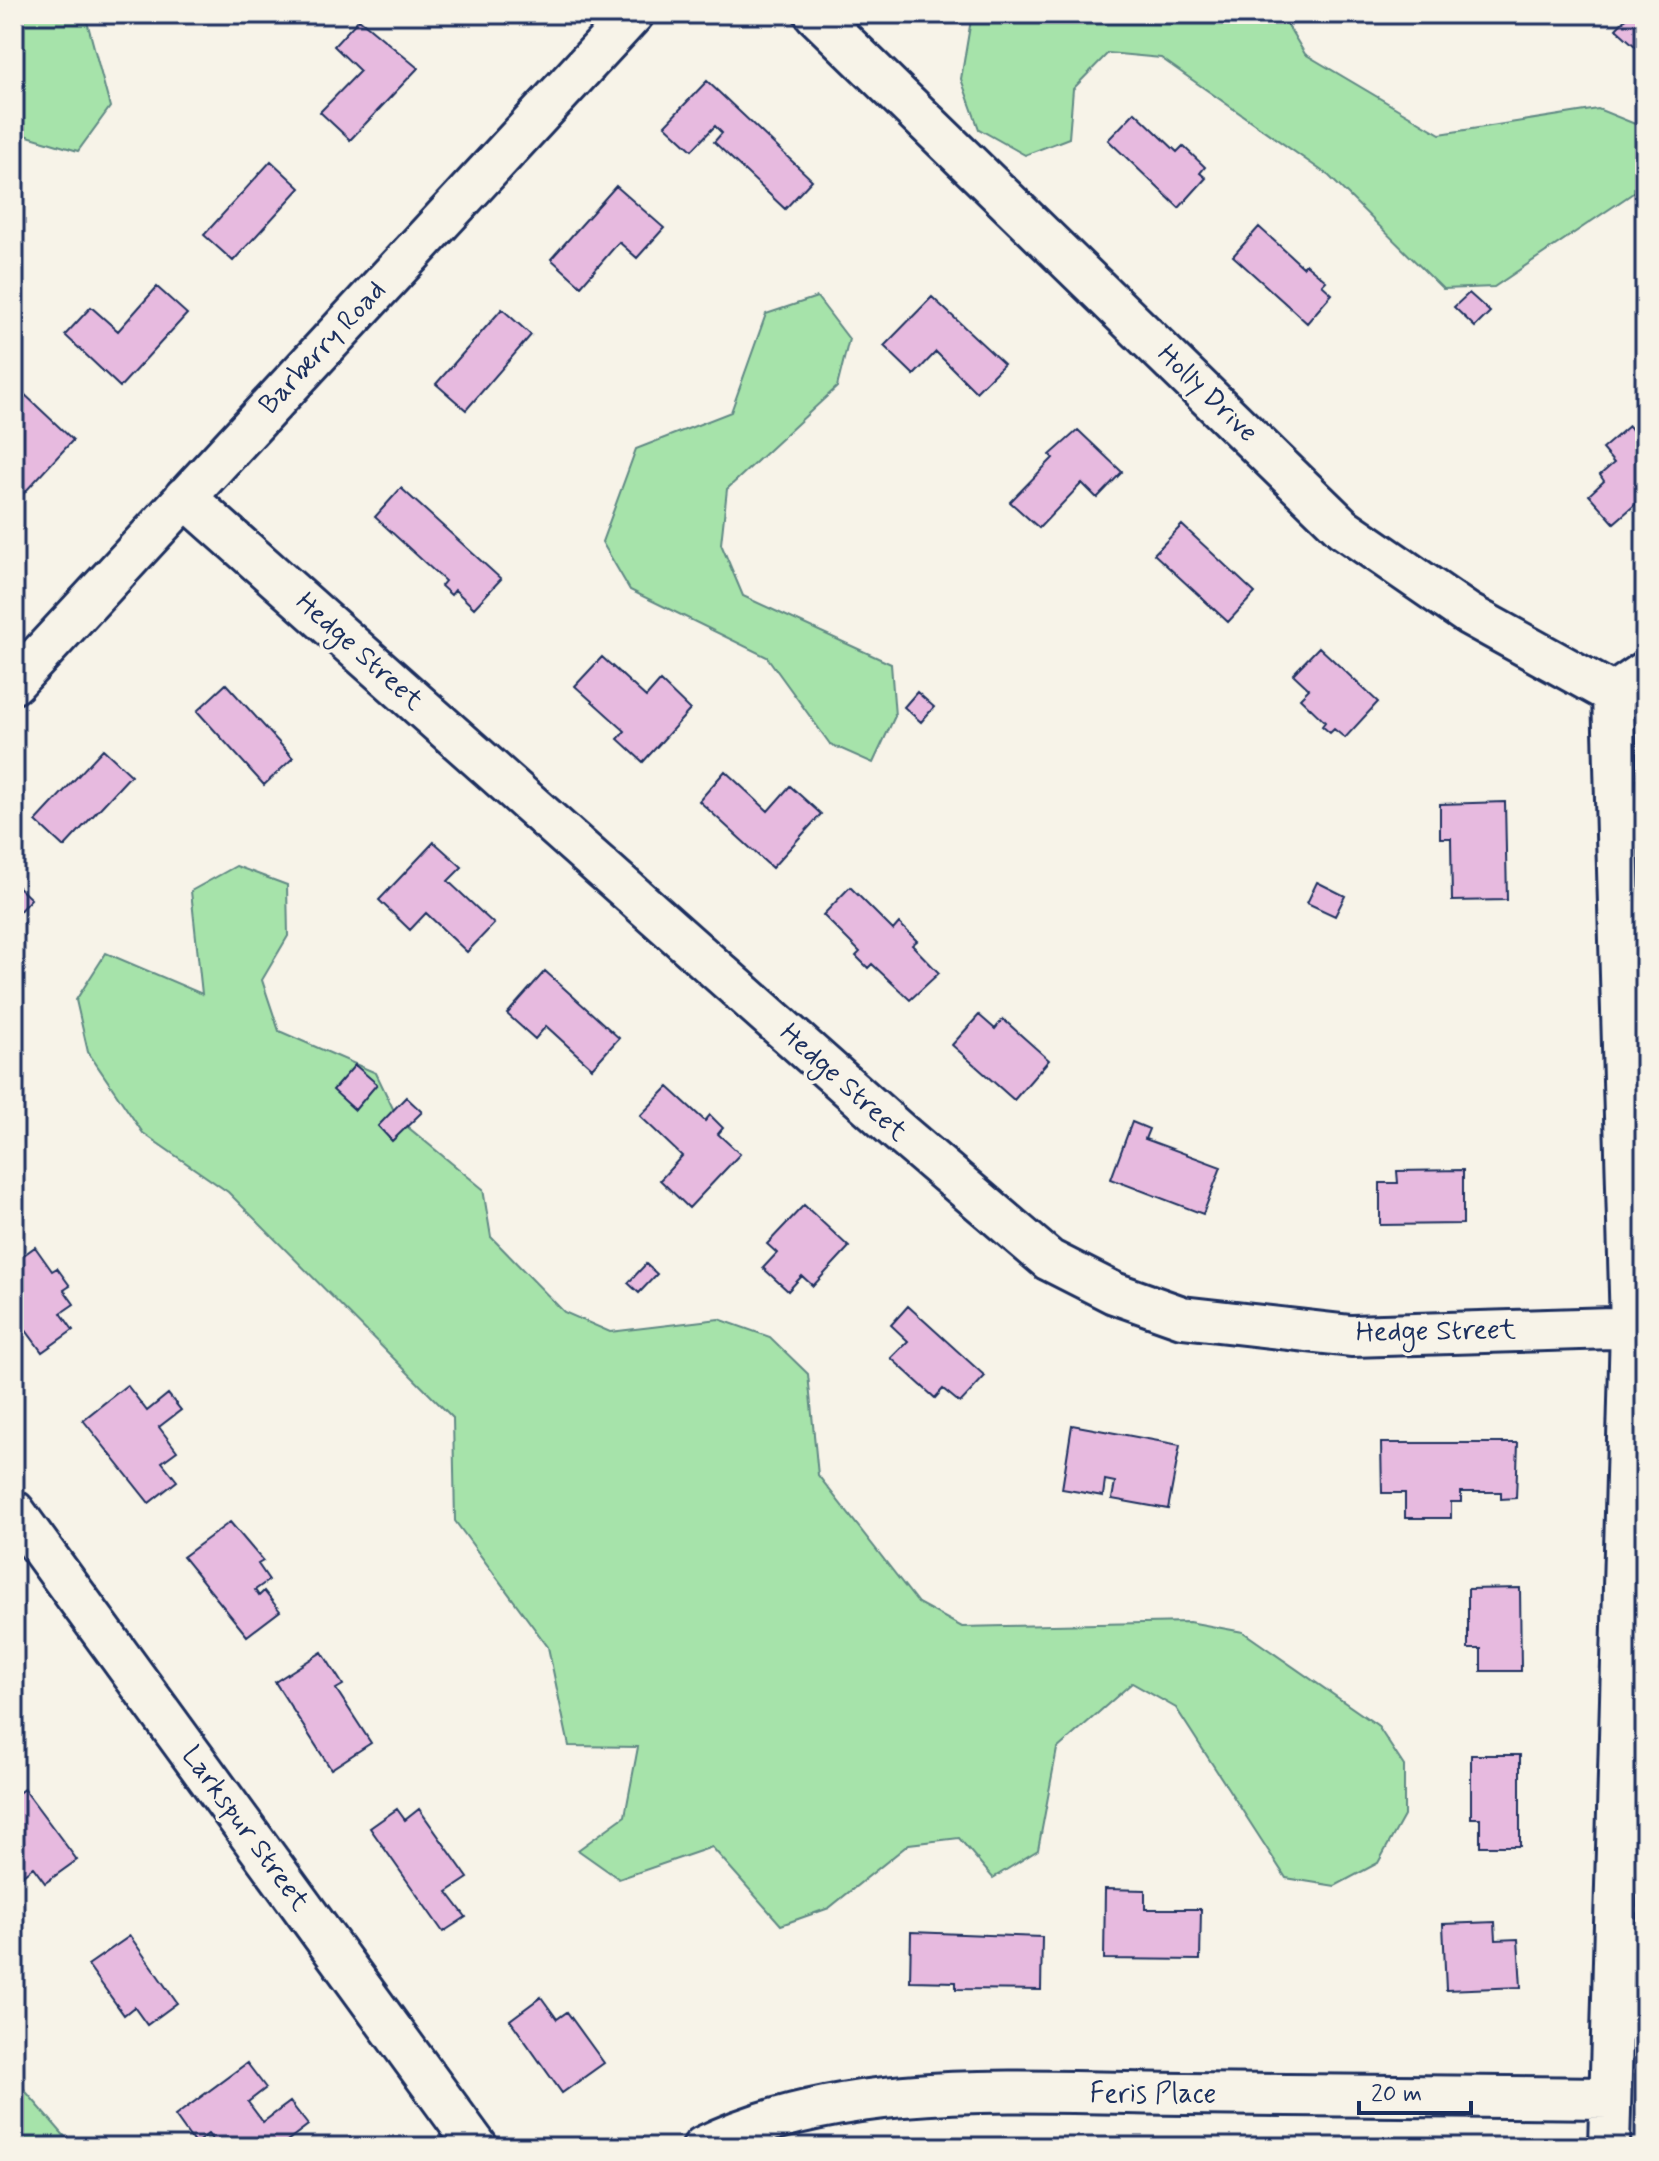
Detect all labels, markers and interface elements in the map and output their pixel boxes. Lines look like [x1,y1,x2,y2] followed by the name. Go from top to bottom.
[251,273,395,423] street label: Barberry Road
[1149,337,1265,451] street label: Holly Drive
[286,585,431,721] street label: Hedge Street
[770,1016,915,1152] street label: Hedge Street
[1355,1312,1517,1354] street label: Hedge Street
[172,1739,318,1920] street label: Larkspur Street
[1359,2065,1471,2115] scale bar
[1090,2076,1216,2113] street label: Feris Place
[1371,2079,1422,2110] text: 20 m

